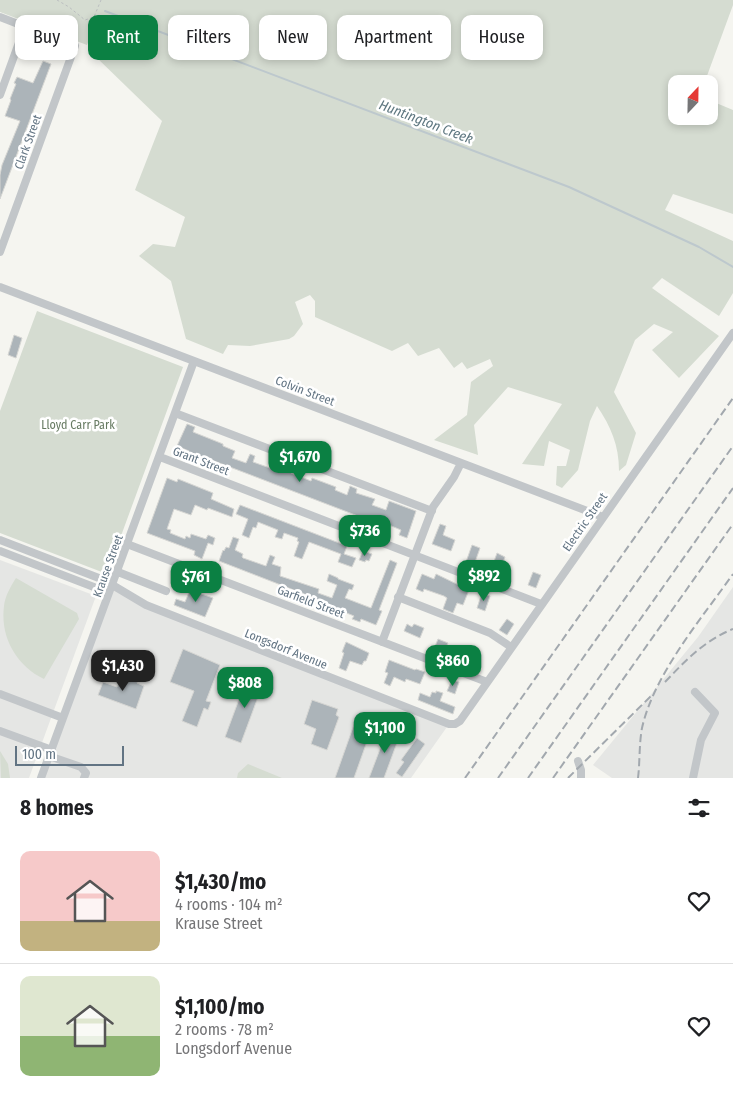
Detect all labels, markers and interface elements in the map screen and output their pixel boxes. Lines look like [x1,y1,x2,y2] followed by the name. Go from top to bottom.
[15,15,78,60] chip: Buy
[88,15,158,60] chip: Rent
[168,15,249,60] chip: Filters
[259,15,327,60] chip: New
[337,15,451,60] chip: Apartment
[461,15,543,60] chip: House
[668,75,718,125] north arrow
[668,75,718,125] map controls
[377,96,475,148] water label: Huntington Creek
[12,113,44,171] street label: Clark Street
[273,373,337,409] street label: Colvin Street
[41,418,115,432] park label: Lloyd Carr Park
[259,440,341,483] pin: $1,670
[171,444,231,478] street label: Grant Street
[279,447,321,466] text: $1,670
[560,490,610,554] street label: Electric Street
[335,514,395,557] pin: $736
[350,521,380,540] text: $736
[90,533,126,599] street label: Krause Street
[166,560,226,603] pin: $761
[454,560,514,602] pin: $892
[468,566,500,585] text: $892
[182,567,210,586] text: $761
[275,583,347,621] street label: Garfield Street
[243,626,329,672] street label: Longsdorf Avenue
[423,644,483,687] pin: $860
[82,650,164,692] pin: $1,430
[436,651,470,670] text: $860
[102,656,144,675] text: $1,430
[215,666,275,709] pin: $808
[228,673,262,692] text: $808
[344,712,426,754] pin: $1,100
[365,718,405,737] text: $1,100
[15,743,124,766] scale bar
[22,746,56,763] text: 100 m
[685,794,713,822] icon: filters
[20,795,94,821] text: 8 homes
[175,869,266,895] text: $1,430/mo
[60,871,120,931] icon: home
[685,887,713,915] icon: heart
[175,895,283,914] text: 4 rooms · 104 m²
[175,914,263,933] text: Krause Street
[175,994,264,1020] text: $1,100/mo
[60,996,120,1056] icon: home
[685,1012,713,1040] icon: heart
[175,1020,274,1039] text: 2 rooms · 78 m²
[175,1039,292,1058] text: Longsdorf Avenue

